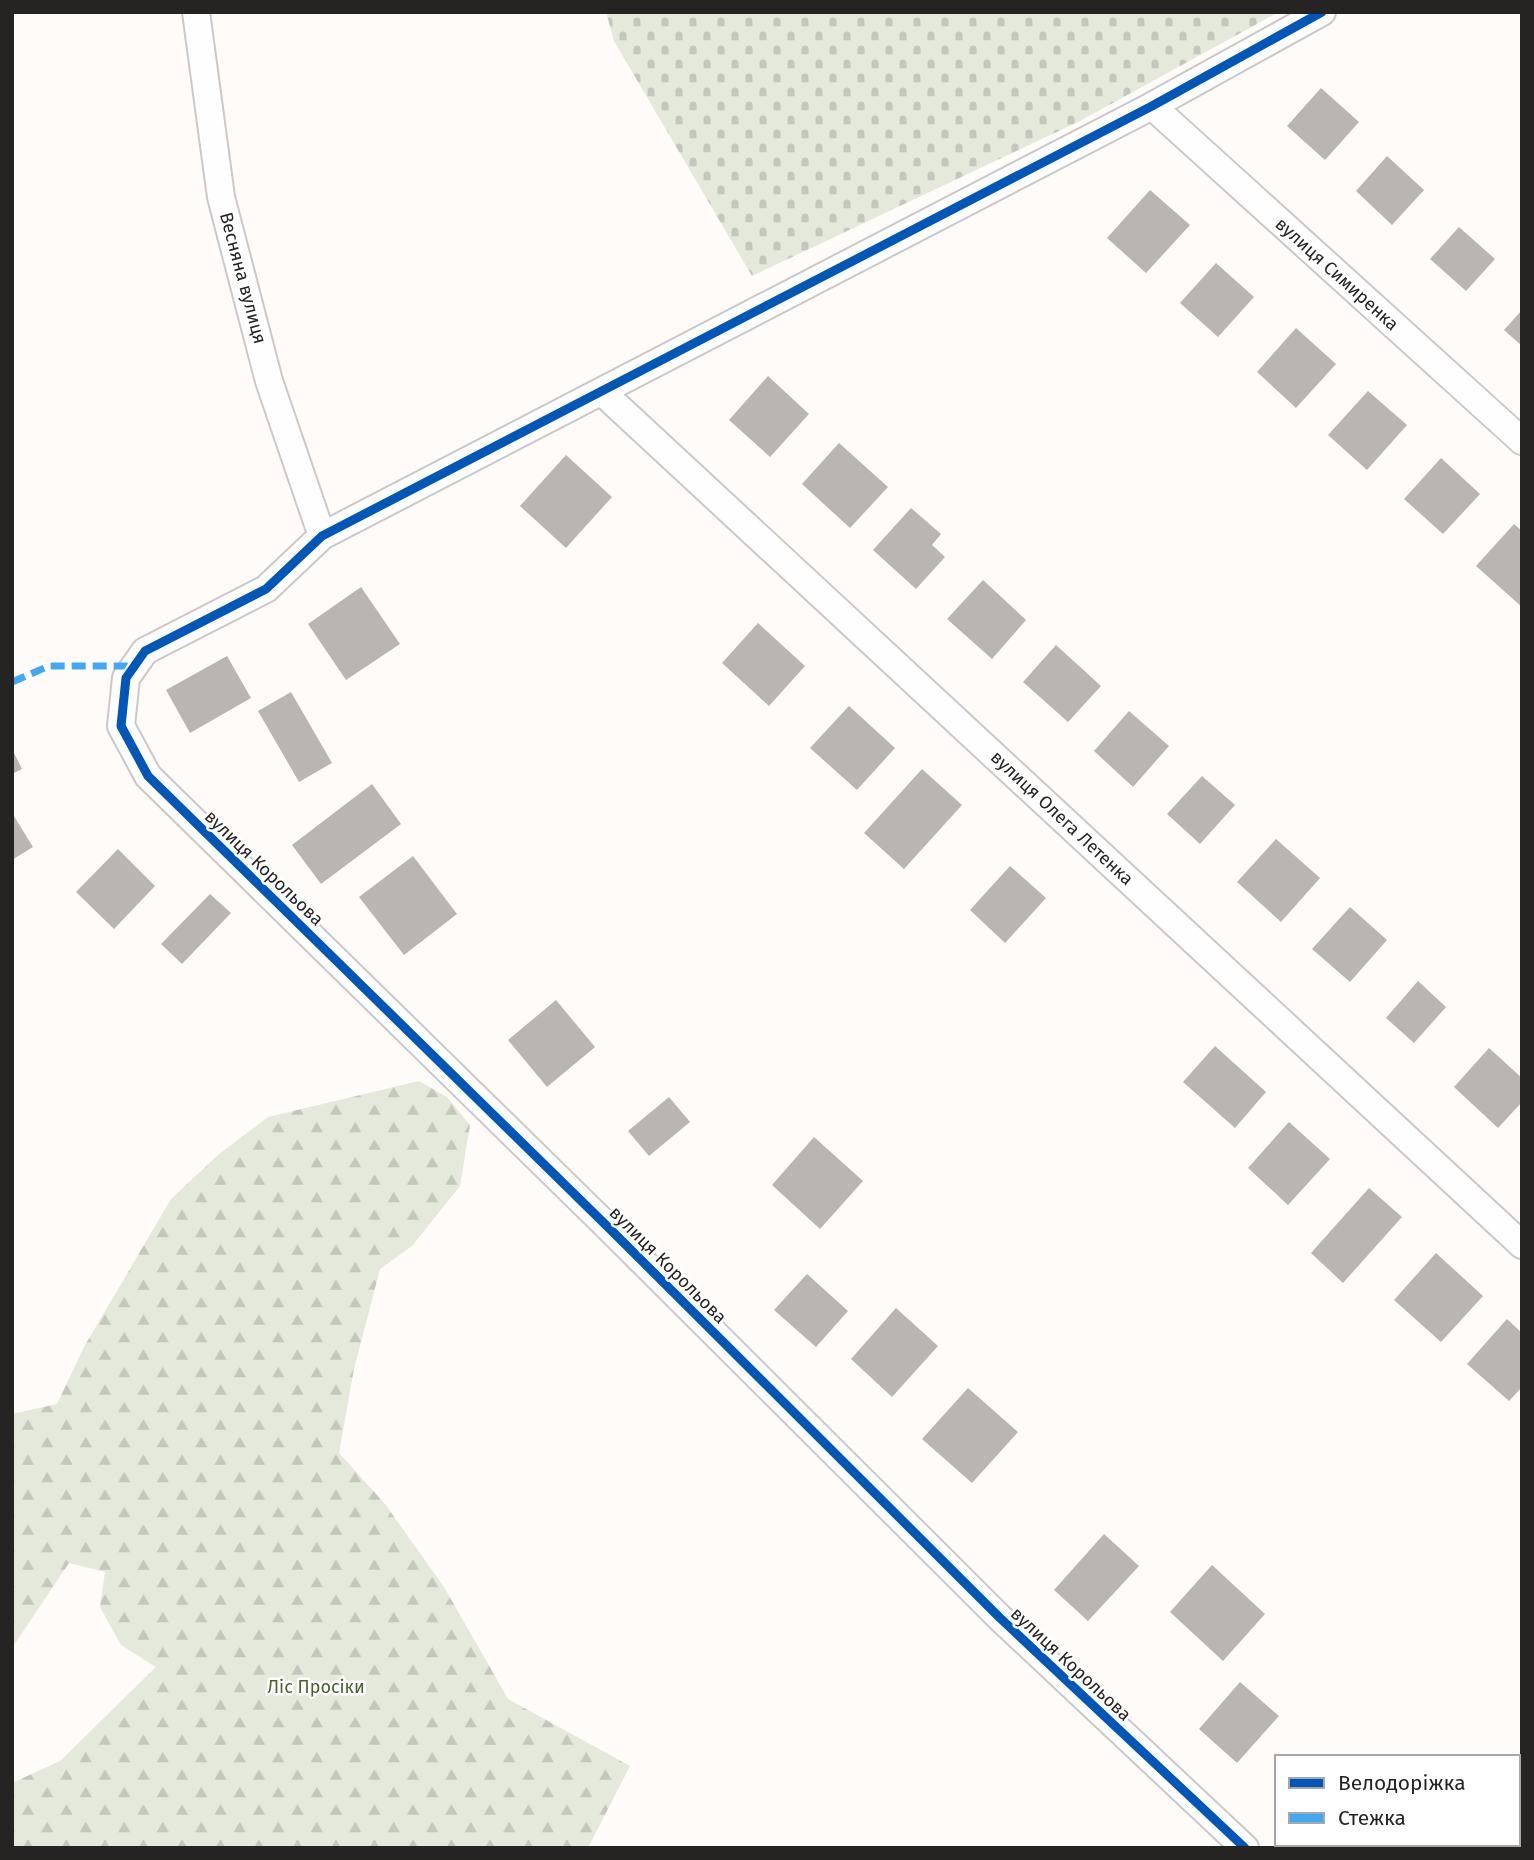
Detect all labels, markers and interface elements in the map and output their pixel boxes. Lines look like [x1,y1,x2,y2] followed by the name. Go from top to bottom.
[215,210,271,346] street label: Весняна вулиця
[1271,213,1403,335] street label: вулиця Симиренка
[986,746,1138,890] street label: вулиця Олега Летенка
[200,806,328,930] street label: вулиця Корольова
[605,1202,731,1328] street label: вулиця Корольова
[1006,1602,1136,1726] street label: вулиця Корольова
[267,1676,365,1698] park label: Ліс Просіки
[1275,1755,1520,1846] legend
[1338,1770,1466,1796] text: Велодоріжка
[1338,1805,1406,1831] text: Стежка

